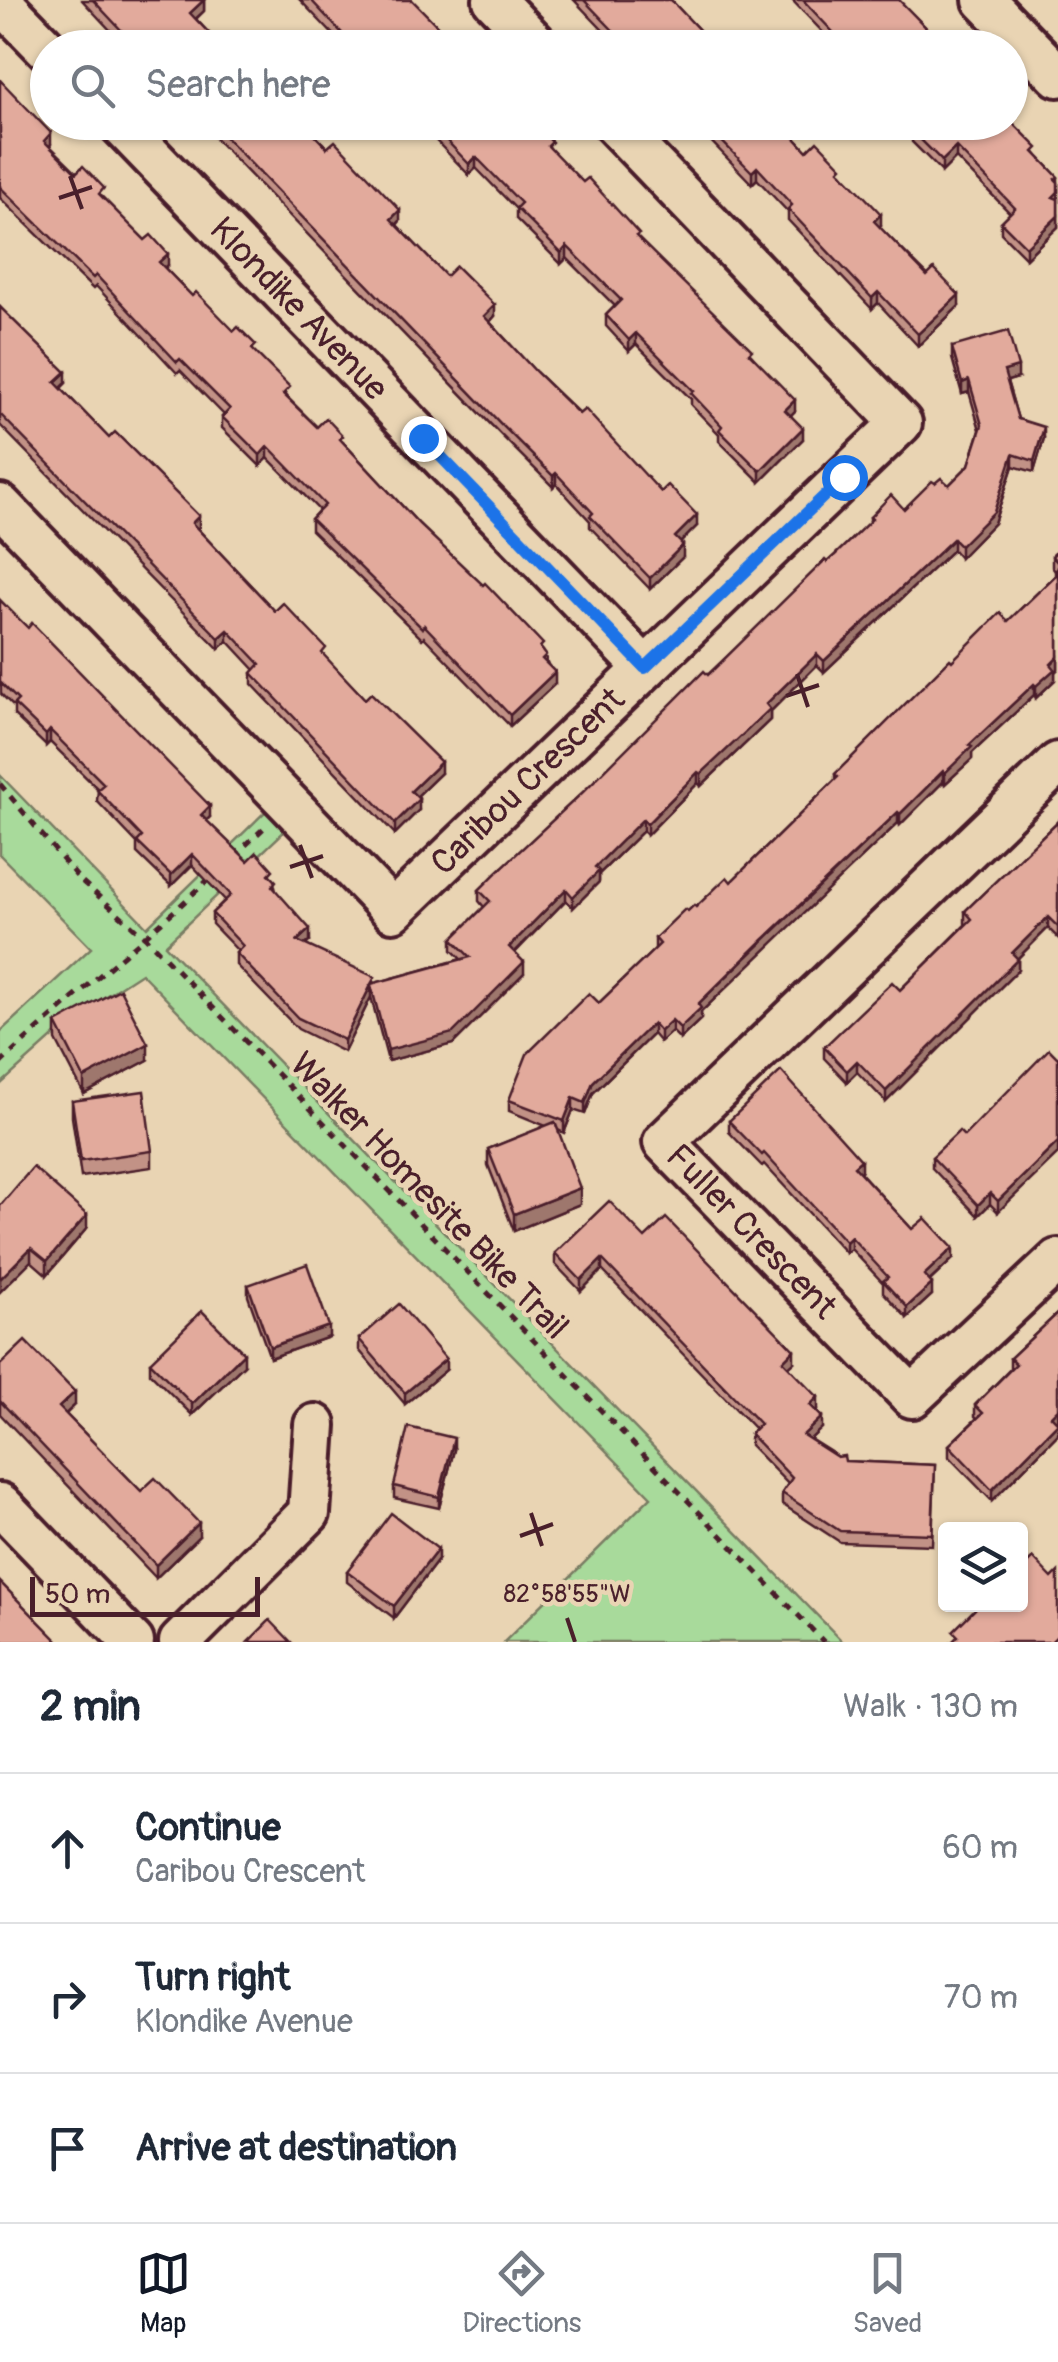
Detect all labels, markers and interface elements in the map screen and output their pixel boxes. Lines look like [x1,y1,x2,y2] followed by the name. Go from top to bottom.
[30,30,1028,140] search box
[65,58,120,113] icon: search
[145,61,331,109] text: Search here
[200,208,397,410] street label: Klondike Avenue
[401,416,447,462] route end
[822,455,868,501] route start
[422,678,635,885] street label: Caribou Crescent
[280,1043,578,1349] street label: Walker Homesite Bike Trail
[656,1135,847,1329] street label: Fuller Crescent
[938,1522,1028,1612] map controls
[938,1522,1028,1612] button: layers
[30,1572,260,1616] scale bar
[45,1577,110,1612] text: 50 m
[503,1579,631,1610] text: 82°58'55"W
[40,1681,141,1733] text: 2 min
[843,1687,1018,1727] text: Walk · 130 m
[135,1804,281,1852] text: Continue
[40,1821,95,1876] icon: ahead
[942,1828,1018,1868] text: 60 m
[135,1852,365,1892] text: Caribou Crescent
[135,1954,290,2002] text: Turn right
[40,1971,95,2026] icon: right
[944,1978,1018,2018] text: 70 m
[135,2002,353,2042] text: Klondike Avenue
[40,2121,95,2176] icon: arrive
[135,2124,457,2172] text: Arrive at destination
[136,2246,191,2341] tab: Map
[462,2246,581,2341] tab: Directions
[853,2246,922,2341] tab: Saved

